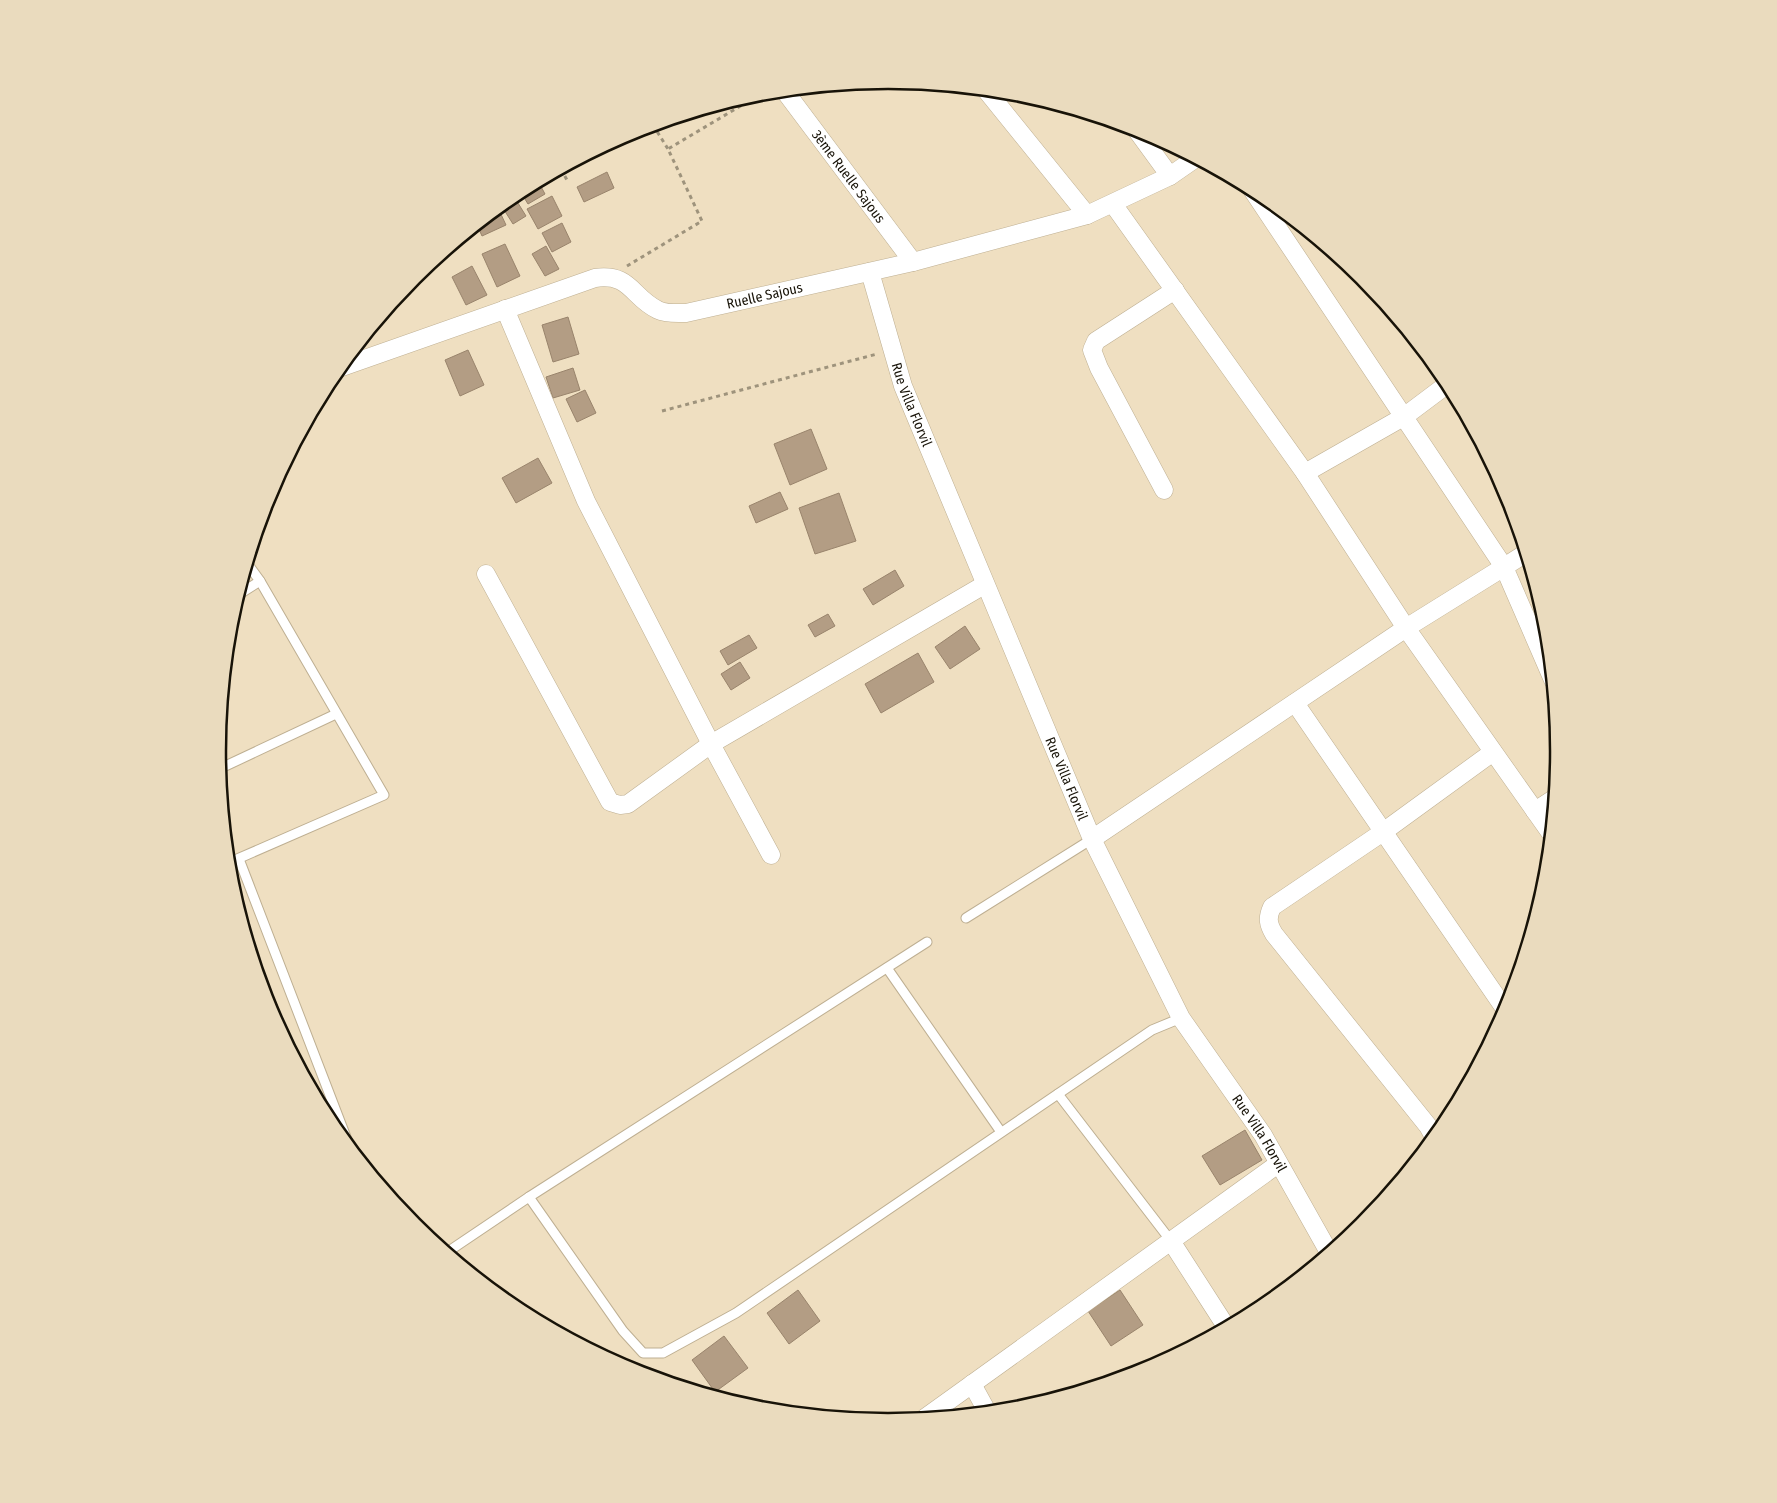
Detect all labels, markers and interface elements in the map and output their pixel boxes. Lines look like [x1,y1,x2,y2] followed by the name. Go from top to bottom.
[809,127,889,226] street label: 3ème Ruelle Sajous
[725,279,804,312] street label: Ruelle Sajous
[888,361,936,449] street label: Rue Villa Florvil
[1042,734,1092,823] street label: Rue Villa Florvil
[1229,1091,1291,1175] street label: Rue Villa Florvil

